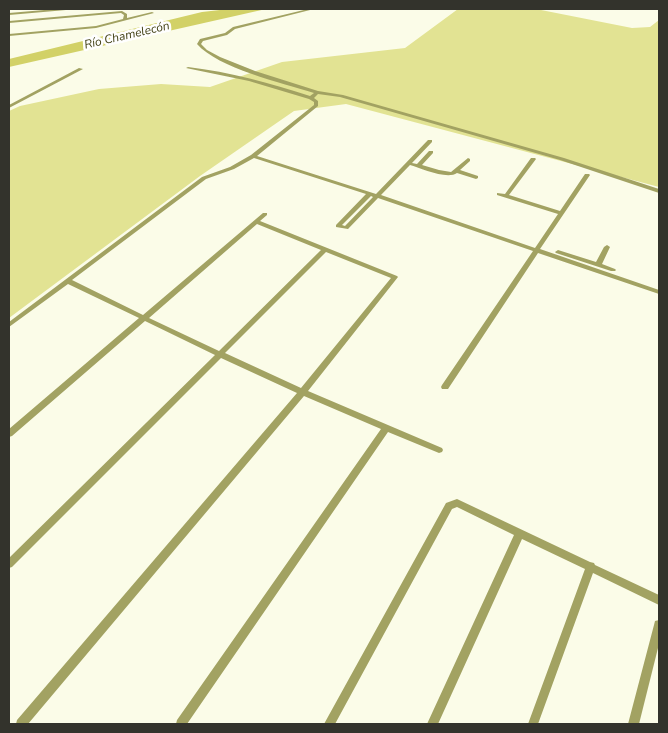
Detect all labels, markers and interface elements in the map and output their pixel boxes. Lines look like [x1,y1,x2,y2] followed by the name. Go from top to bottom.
[83,19,171,53] water label: Río Chamelecón

